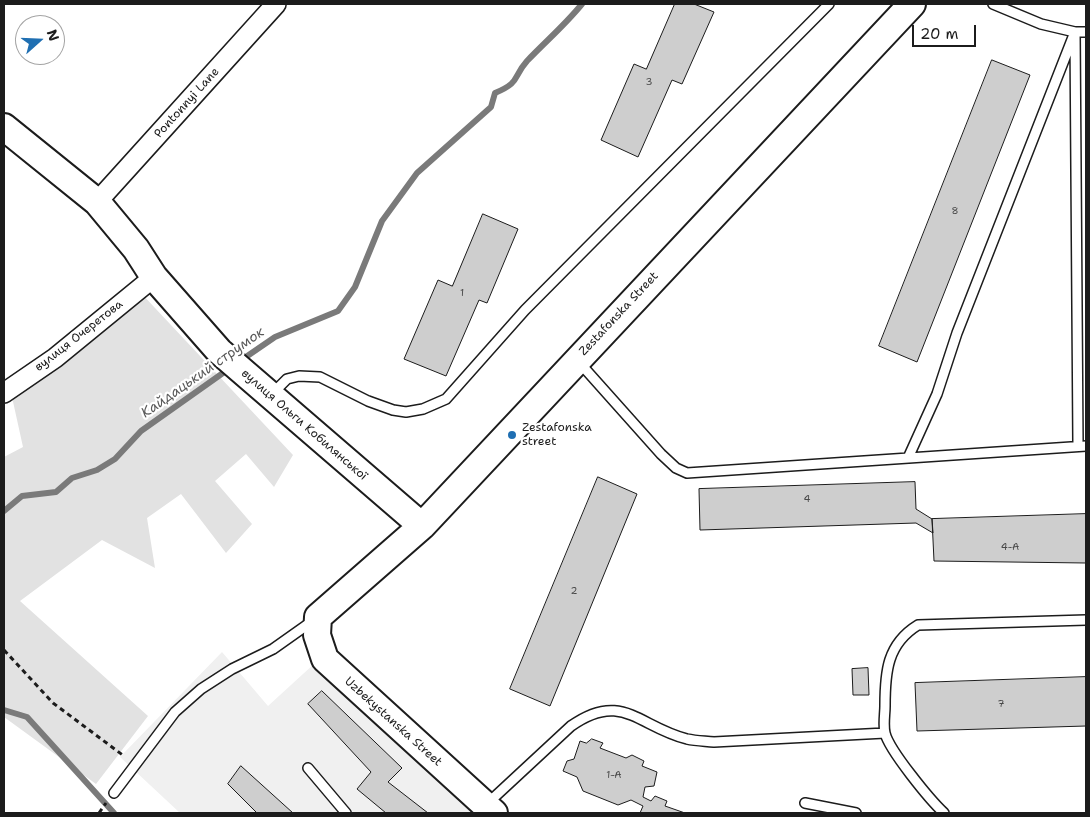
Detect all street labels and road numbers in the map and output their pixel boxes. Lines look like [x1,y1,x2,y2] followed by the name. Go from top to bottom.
[152,65,222,141] street label: Pontonnyi Lane
[577,269,661,359] street label: Zestafonska Street
[32,297,126,375] street label: вулиця Очеретова
[238,366,370,484] street label: вулиця Ольги Кобилянської
[341,674,445,770] street label: Uzbekystanska Street

